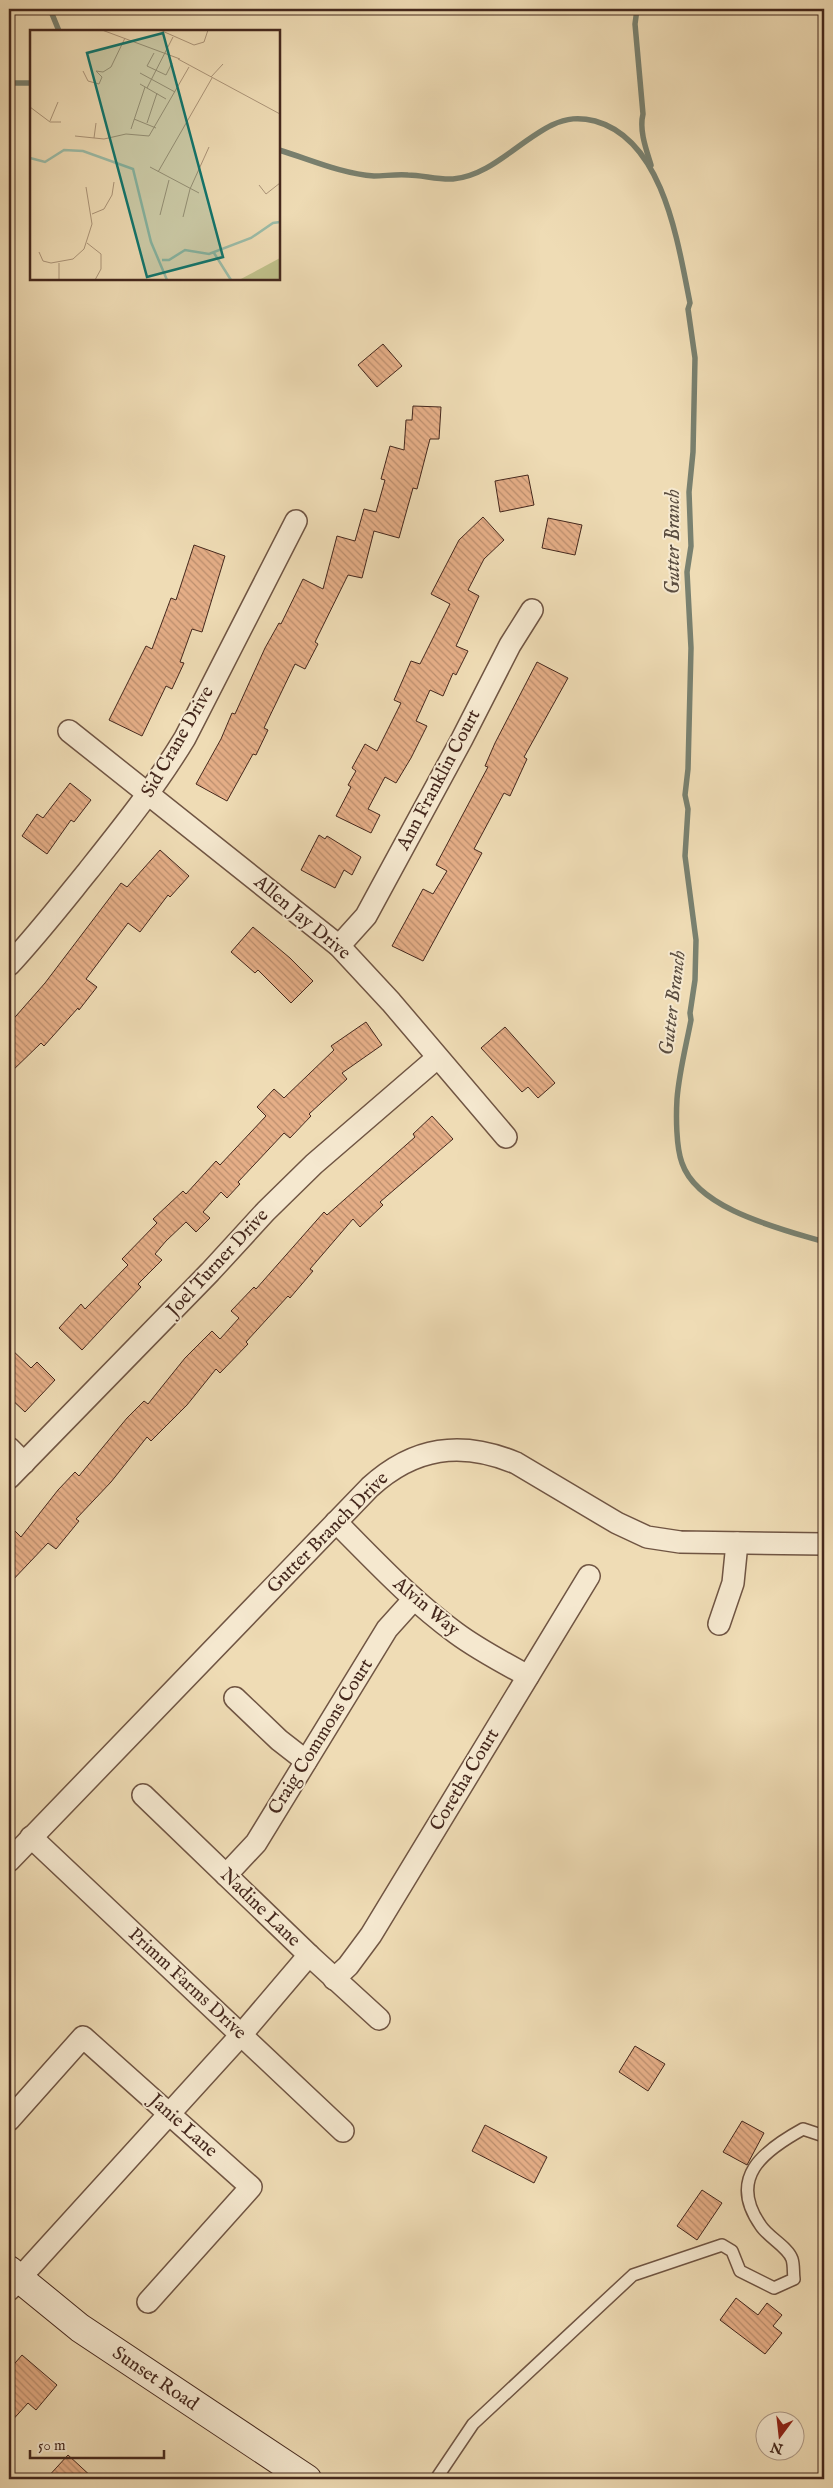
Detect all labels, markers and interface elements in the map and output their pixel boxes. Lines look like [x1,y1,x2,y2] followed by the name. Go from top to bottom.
[30,30,280,280] inset map
[661,489,686,595] water label: Gutter Branch
[136,682,220,802] street label: Sid Crane Drive
[391,705,486,855] street label: Ann Franklin Court
[248,870,356,966] street label: Allen Jay Drive
[654,949,692,1057] water label: Gutter Branch
[161,1204,274,1323] street label: Joel Turner Drive
[262,1467,394,1599] street label: Gutter Branch Drive
[387,1571,465,1642] street label: Alvin Way
[263,1654,379,1820] street label: Craig Commons Court
[425,1724,505,1836] street label: Coretha Court
[215,1864,306,1953] street label: Nadine Lane
[123,1923,251,2045] street label: Primm Farms Drive
[142,2088,222,2163] street label: Janie Lane
[107,2341,203,2417] street label: Sunset Road
[756,2410,806,2460] north arrow
[30,2428,164,2460] scale bar
[38,2436,66,2455] text: 50 m
[769,2437,786,2458] text: N

